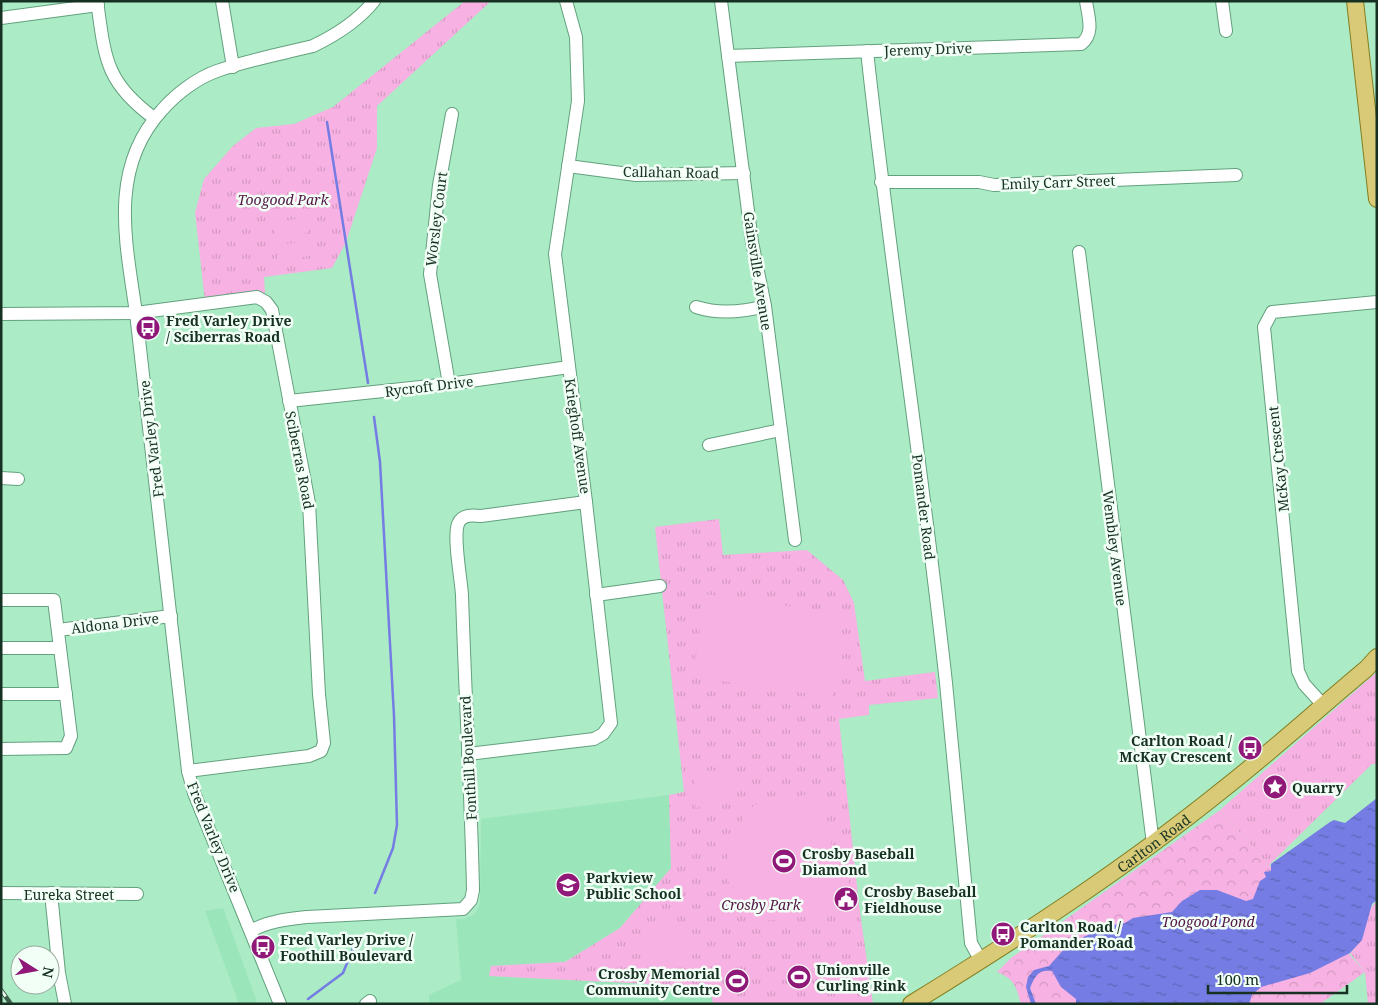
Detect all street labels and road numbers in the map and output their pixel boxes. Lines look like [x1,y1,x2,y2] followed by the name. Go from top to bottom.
[883,38,972,60] street label: Jeremy Drive
[623,162,720,182] street label: Callahan Road
[421,170,451,267] street label: Worsley Court
[1000,171,1116,193] street label: Emily Carr Street
[739,210,777,332] street label: Gainsville Avenue
[384,371,474,401] street label: Rycroft Drive
[560,377,596,495] street label: Krieghoff Avenue
[134,379,168,499] street label: Fred Varley Drive
[1263,405,1293,513] street label: McKay Crescent
[281,409,319,511] street label: Sciberras Road
[908,453,940,562] street label: Pomander Road
[1098,489,1132,607] street label: Wembley Avenue
[70,608,160,638] street label: Aldona Drive
[455,695,481,821] street label: Fonthill Boulevard
[183,779,245,895] street label: Fred Varley Drive
[1113,809,1194,876] street label: Carlton Road
[24,885,114,904] street label: Eureka Street

